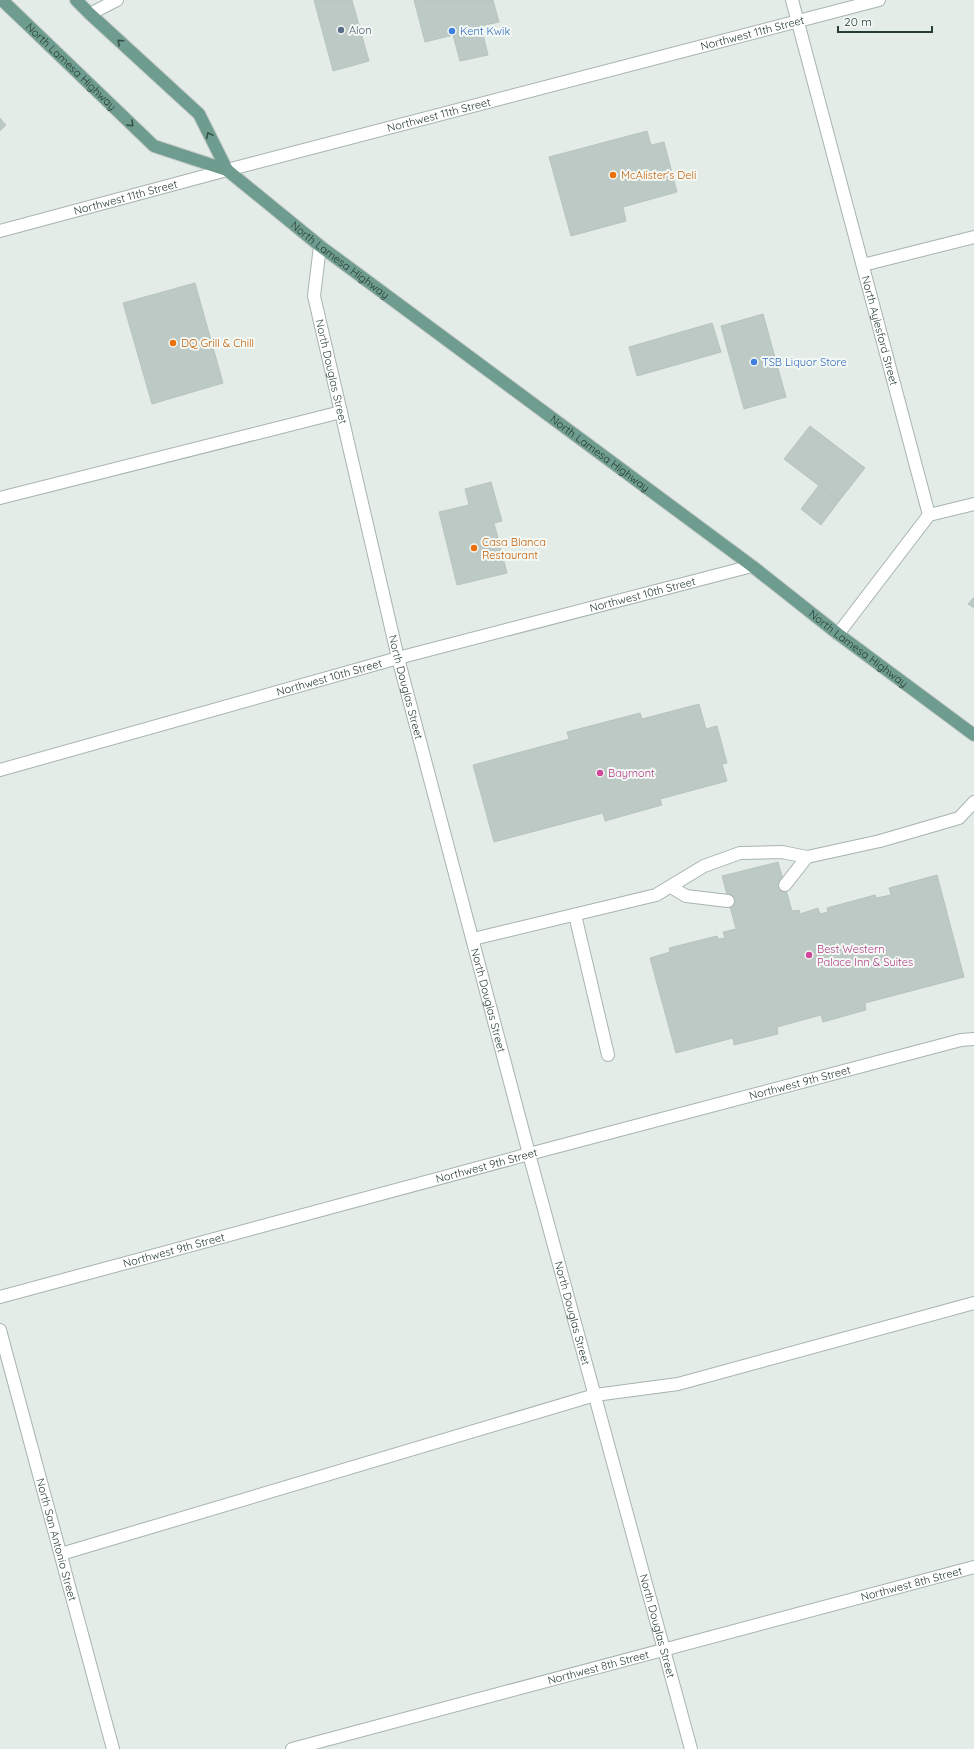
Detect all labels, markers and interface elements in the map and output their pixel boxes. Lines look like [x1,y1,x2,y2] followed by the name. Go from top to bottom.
[838,8,932,34] scale bar
[699,13,806,53] street label: Northwest 11th Street
[844,14,872,29] text: 20 m
[23,20,119,113] street label: North Lamesa Highway
[349,23,372,37] place label: Alon
[460,24,510,38] place label: Kent Kwik
[336,25,346,35] marker: Alon
[447,26,457,36] marker: Kent Kwik
[117,39,125,47] one-way arrow
[386,94,492,135] street label: Northwest 11th Street
[126,119,134,127] one-way arrow
[206,132,214,139] one-way arrow
[621,168,696,182] place label: McAlister's Deli
[608,170,618,180] marker: McAlister's Deli
[72,177,179,218] street label: Northwest 11th Street
[288,218,392,302] street label: North Lamesa Highway
[859,274,901,387] street label: North Aylesford Street
[313,318,351,426] street label: North Douglas Street
[181,336,254,350] place label: DQ Grill & Chill
[168,338,178,348] marker: DQ Grill & Chill
[762,355,847,369] place label: TSB Liquor Store
[749,357,759,367] marker: TSB Liquor Store
[547,412,652,495] street label: North Lamesa Highway
[482,535,546,562] place label: Casa Blanca Restaurant
[469,543,479,553] marker: Casa Blanca Restaurant
[588,574,697,615] street label: Northwest 10th Street
[806,607,911,690] street label: North Lamesa Highway
[386,634,426,741] street label: North Douglas Street
[275,656,384,699] street label: Northwest 10th Street
[608,766,655,780] place label: Baymont
[595,768,605,778] marker: Baymont
[817,942,913,969] place label: Best Western Palace Inn & Suites
[468,947,509,1054] street label: North Douglas Street
[804,950,814,960] marker: Best Western Palace Inn & Suites
[747,1062,852,1103] street label: Northwest 9th Street
[434,1145,539,1186] street label: Northwest 9th Street
[121,1230,226,1270] street label: Northwest 9th Street
[552,1260,593,1367] street label: North Douglas Street
[33,1477,80,1603] street label: North San Antonio Street
[859,1563,964,1604] street label: Northwest 8th Street
[637,1572,678,1680] street label: North Douglas Street
[546,1647,651,1687] street label: Northwest 8th Street

